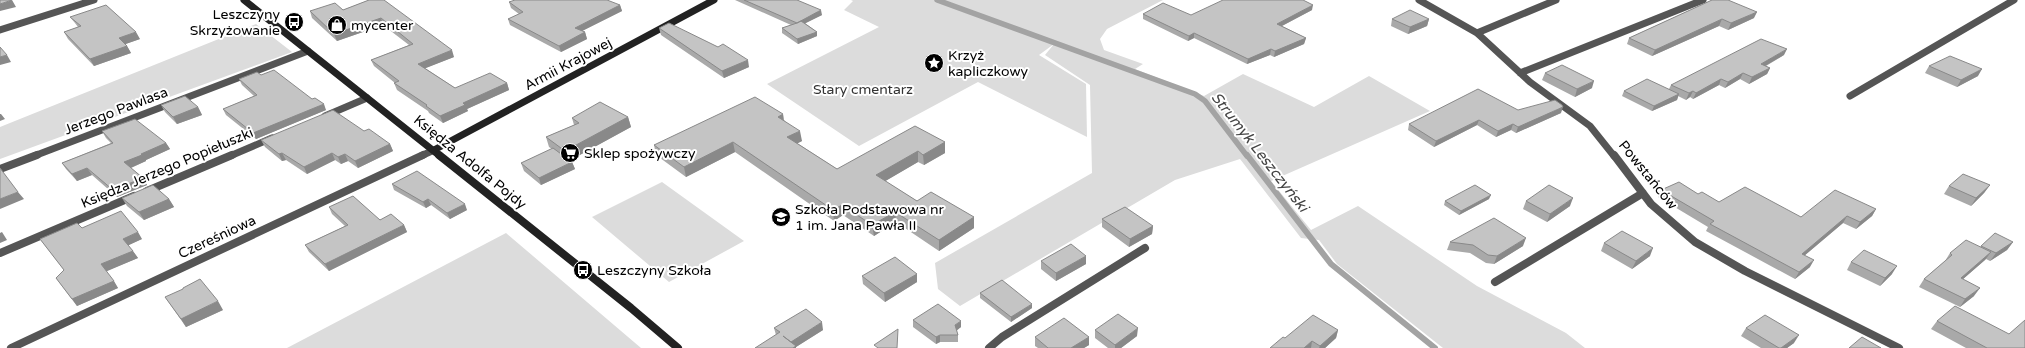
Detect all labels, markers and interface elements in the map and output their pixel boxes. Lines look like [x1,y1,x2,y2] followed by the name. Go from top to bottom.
[190,6,280,39] place label: Leszczyny Skrzyżowanie
[283,11,305,33] bus stop icon: Leszczyny Skrzyżowanie
[326,14,348,36] shop icon: mycenter
[351,17,414,34] place label: mycenter
[522,34,614,94] street label: Armii Krajowej
[948,47,1029,80] place label: Krzyż kapliczkowy
[923,52,945,74] place icon: Krzyż kapliczkowy
[813,81,913,98] park label: Stary cmentarz
[62,83,170,139] street label: Jerzego Pawlasa
[1208,89,1314,217] water label: Strumyk Leszczyński
[410,111,530,213] street label: Księdza Adolfa Pojdy
[78,124,256,212] street label: Księdza Jerzego Popiełuszki
[1615,137,1681,213] street label: Powstańców
[559,142,581,164] supermarket icon: Sklep spożywczy
[584,145,696,162] place label: Sklep spożywczy
[795,201,944,234] place label: Szkoła Podstawowa nr 1 im. Jana Pawła II
[770,206,792,228] school or university icon: Szkoła Podstawowa nr 1 im. Jana Pawła II
[175,212,259,262] street label: Czereśniowa
[572,259,594,281] bus stop icon: Leszczyny Szkoła
[597,262,711,279] place label: Leszczyny Szkoła

